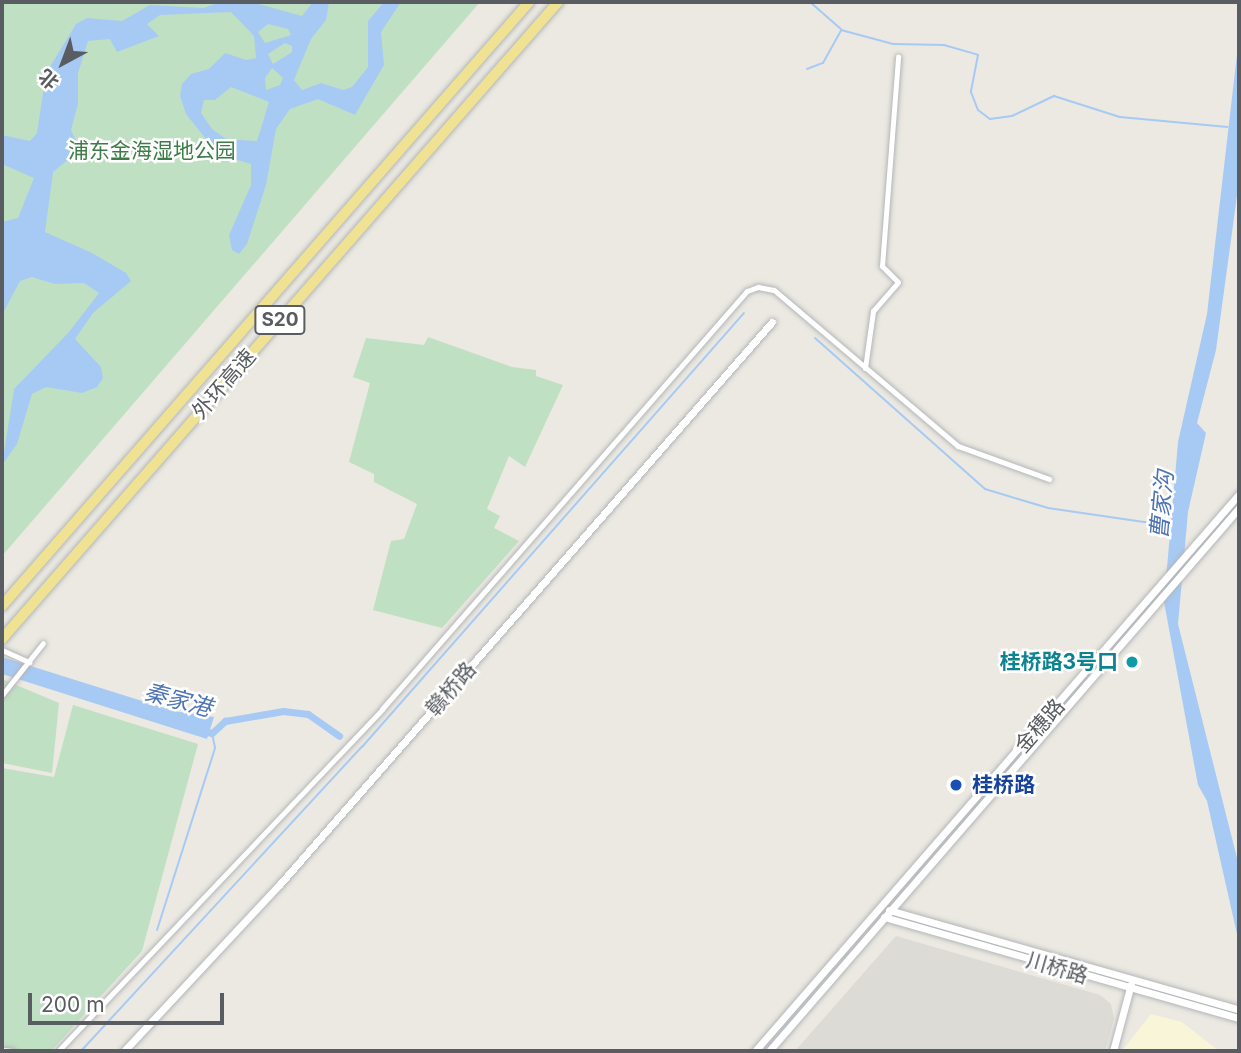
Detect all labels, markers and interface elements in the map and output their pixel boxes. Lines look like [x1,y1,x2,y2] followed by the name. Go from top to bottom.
[28,28,98,98] north arrow
[34,64,64,94] text: 北
[68,138,236,164] park label: 浦东金海湿地公园
[254,304,306,336] road number: S20
[187,344,261,424] street label: 外环高速
[1145,469,1179,541] water label: 曹家沟
[999,649,1118,675] place label: 桂桥路3号口
[1124,654,1140,670] marker: 桂桥路3号口
[421,657,481,721] street label: 赣桥路
[141,678,215,722] water label: 秦家港
[1010,694,1070,758] street label: 金穗路
[972,772,1035,798] place label: 桂桥路
[946,775,966,795] marker: 桂桥路
[1023,947,1091,989] street label: 川桥路
[32,979,228,1023] scale bar
[41,992,105,1017] text: 200 m

